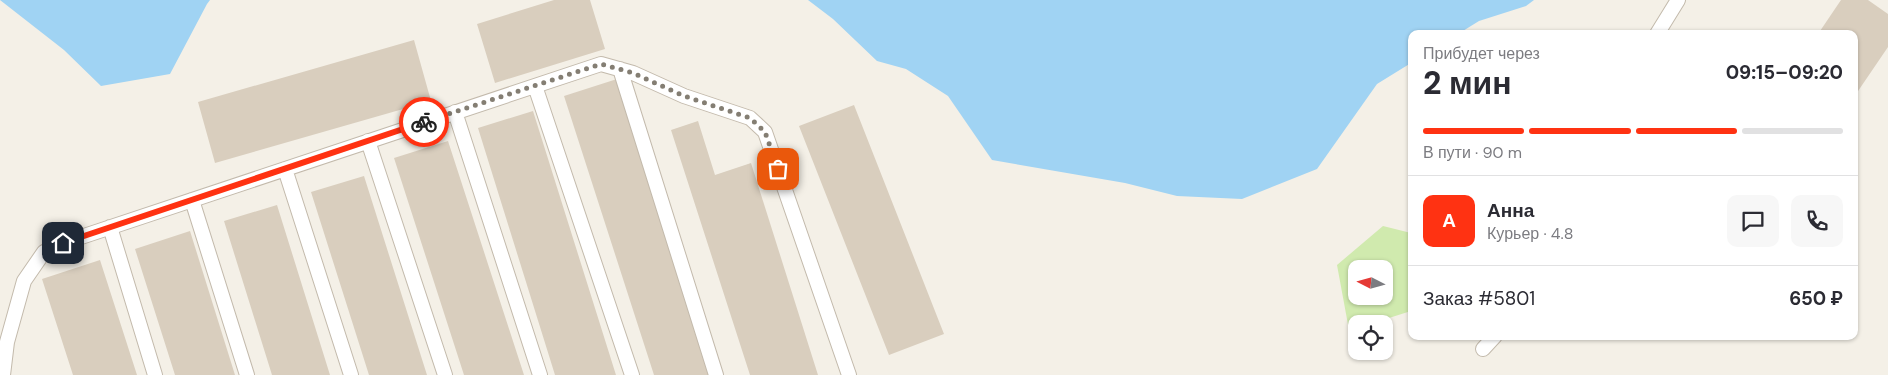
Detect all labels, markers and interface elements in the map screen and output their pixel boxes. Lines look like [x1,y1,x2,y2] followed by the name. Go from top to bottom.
[1423,43,1540,64] text: Прибудет через
[1726,60,1843,85] text: 09:15–09:20
[1423,62,1512,104] text: 2 мин
[399,97,449,147] courier
[410,108,438,136] icon: bike
[1423,142,1522,163] text: В пути · 90 m
[757,148,799,190] pin
[764,155,792,183] icon: bag
[1727,195,1779,247] button: chat
[1791,195,1843,247] button: phone
[1487,198,1534,223] text: Анна
[1442,208,1456,233] text: А
[42,222,84,264] pin
[1487,223,1573,244] text: Курьер · 4.8
[49,229,77,257] icon: home
[1348,260,1392,305] north arrow
[1348,260,1393,360] map controls
[1423,286,1535,311] text: Заказ #5801
[1789,286,1843,311] text: 650 ₽
[1348,315,1393,360] button: locate

